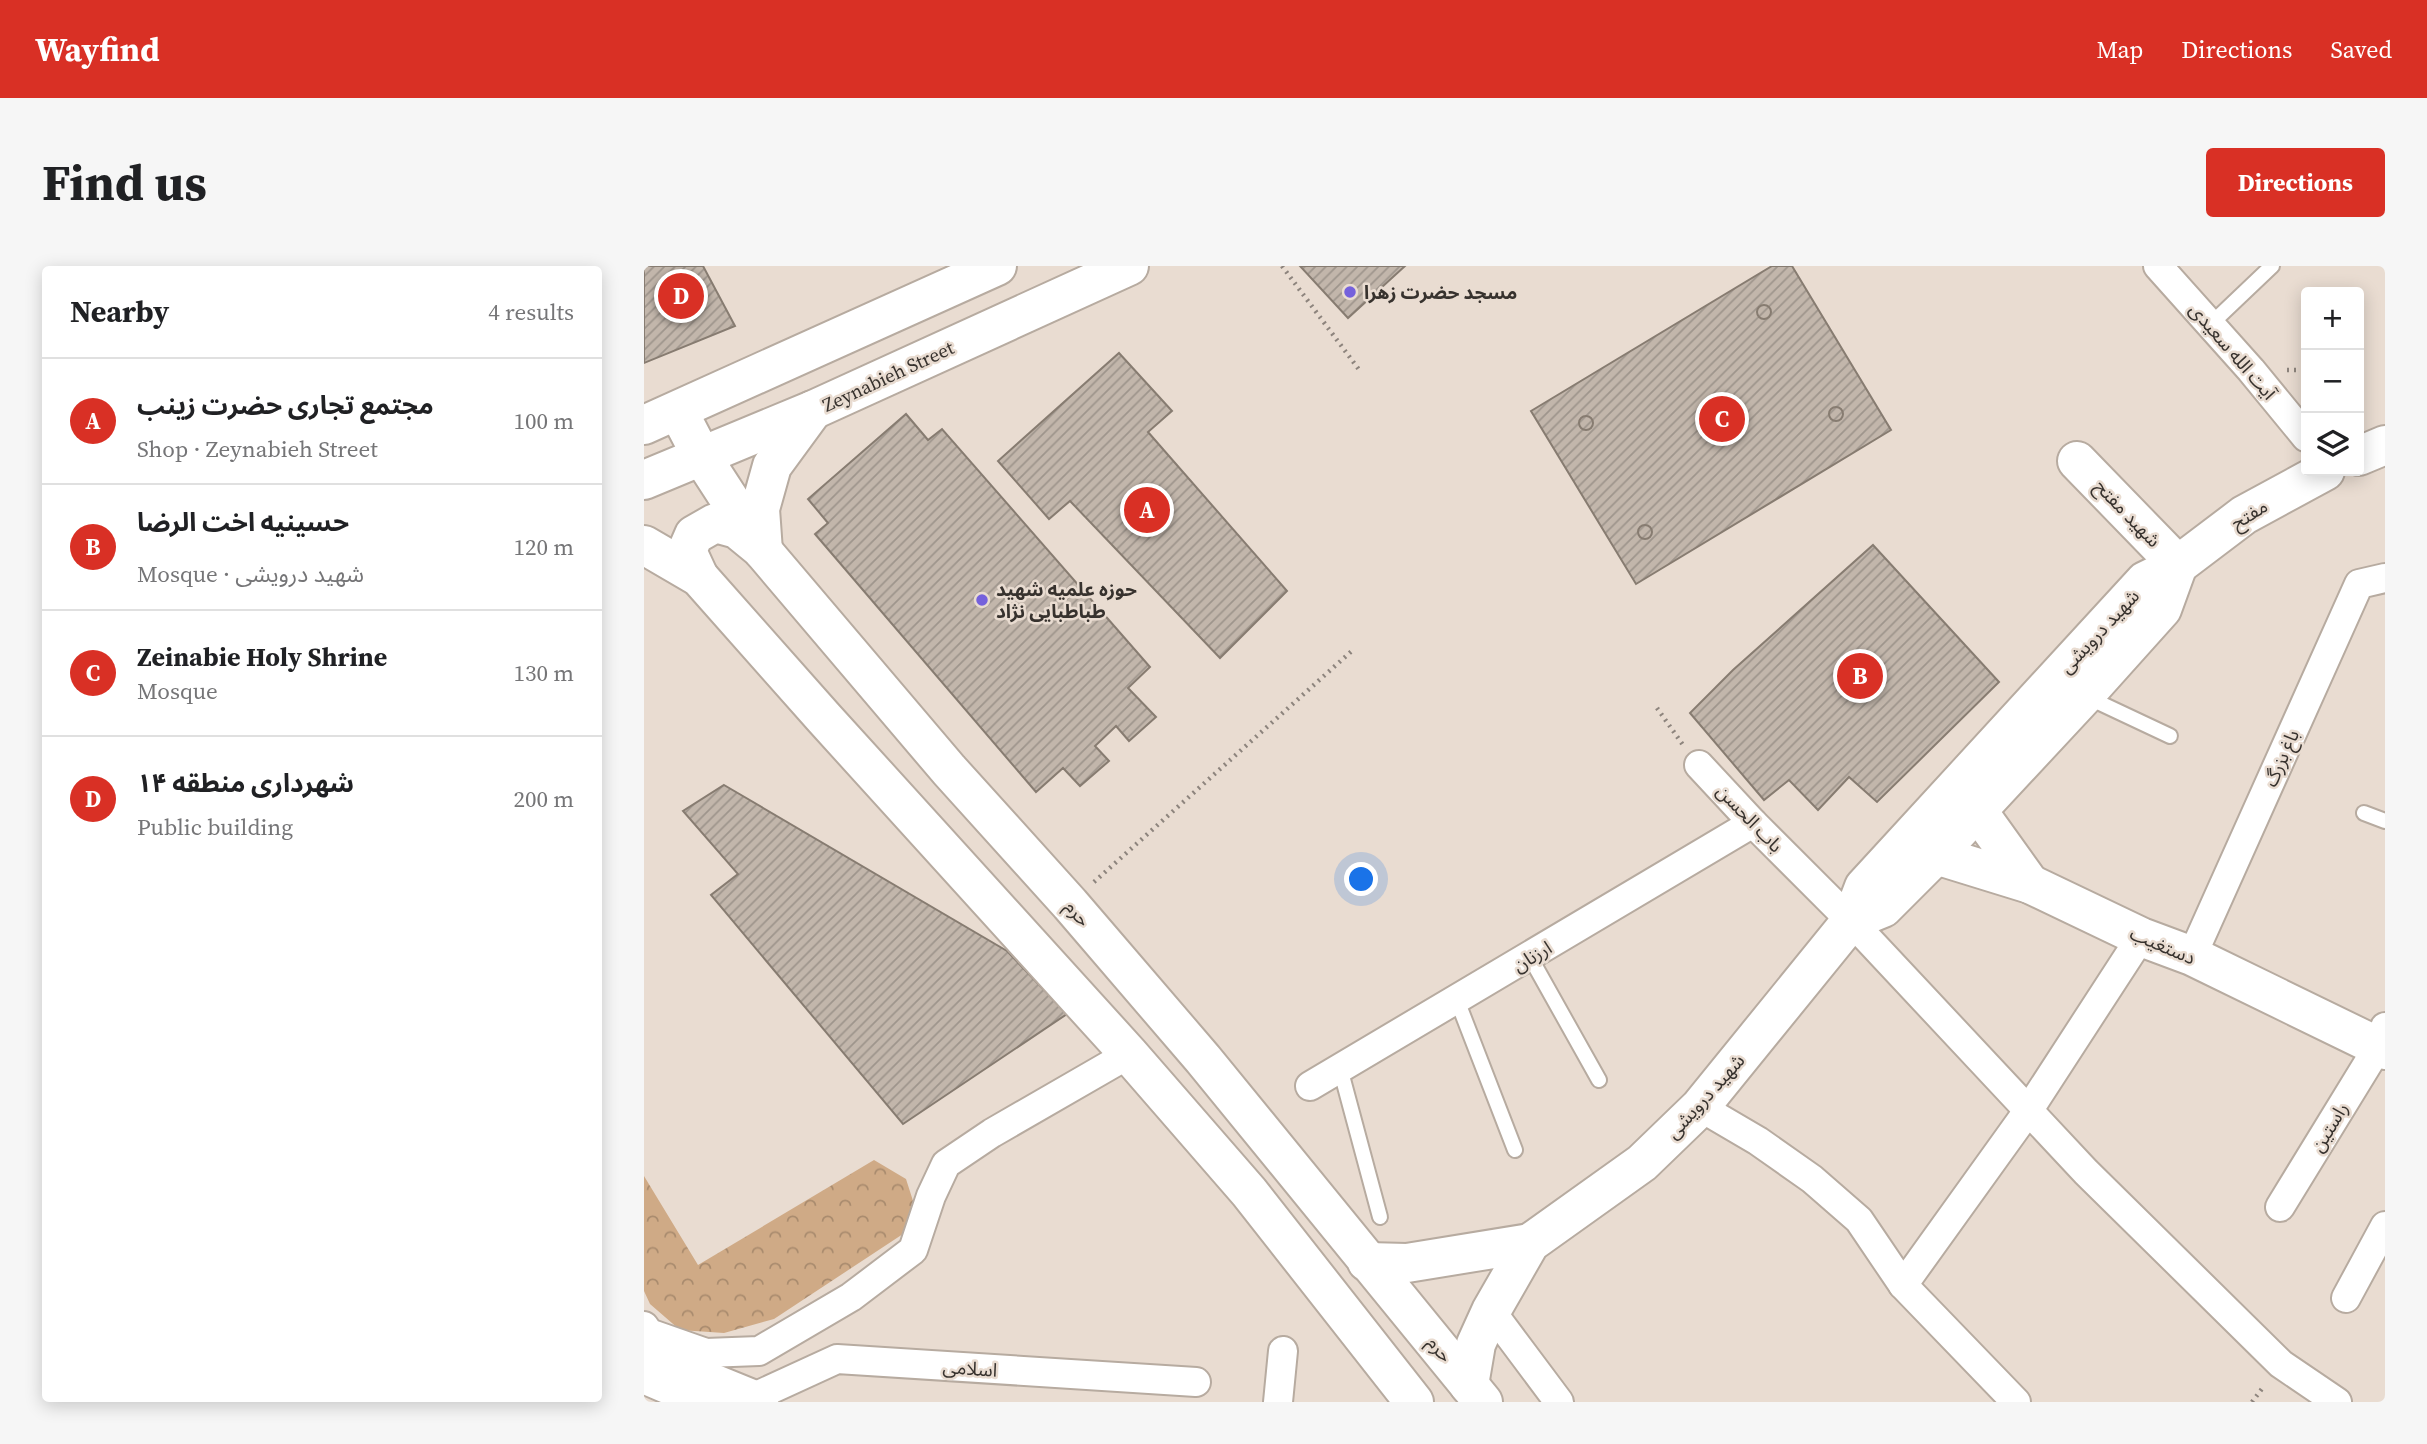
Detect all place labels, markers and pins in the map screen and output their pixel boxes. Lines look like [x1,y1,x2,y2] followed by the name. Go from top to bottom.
[658,270,704,322] pin: D
[1364,279,1517,305] place label: مسجد حضرت زهرا
[1342,284,1358,300] marker: مسجد حضرت زهرا
[1699,393,1745,445] pin: C
[1124,484,1170,536] pin: A
[996,576,1137,624] place label: حوزه علمیه شهید طباطبایی نژاد
[974,592,990,608] marker: حوزه علمیه شهید طباطبایی نژاد
[1837,650,1883,702] pin: B

